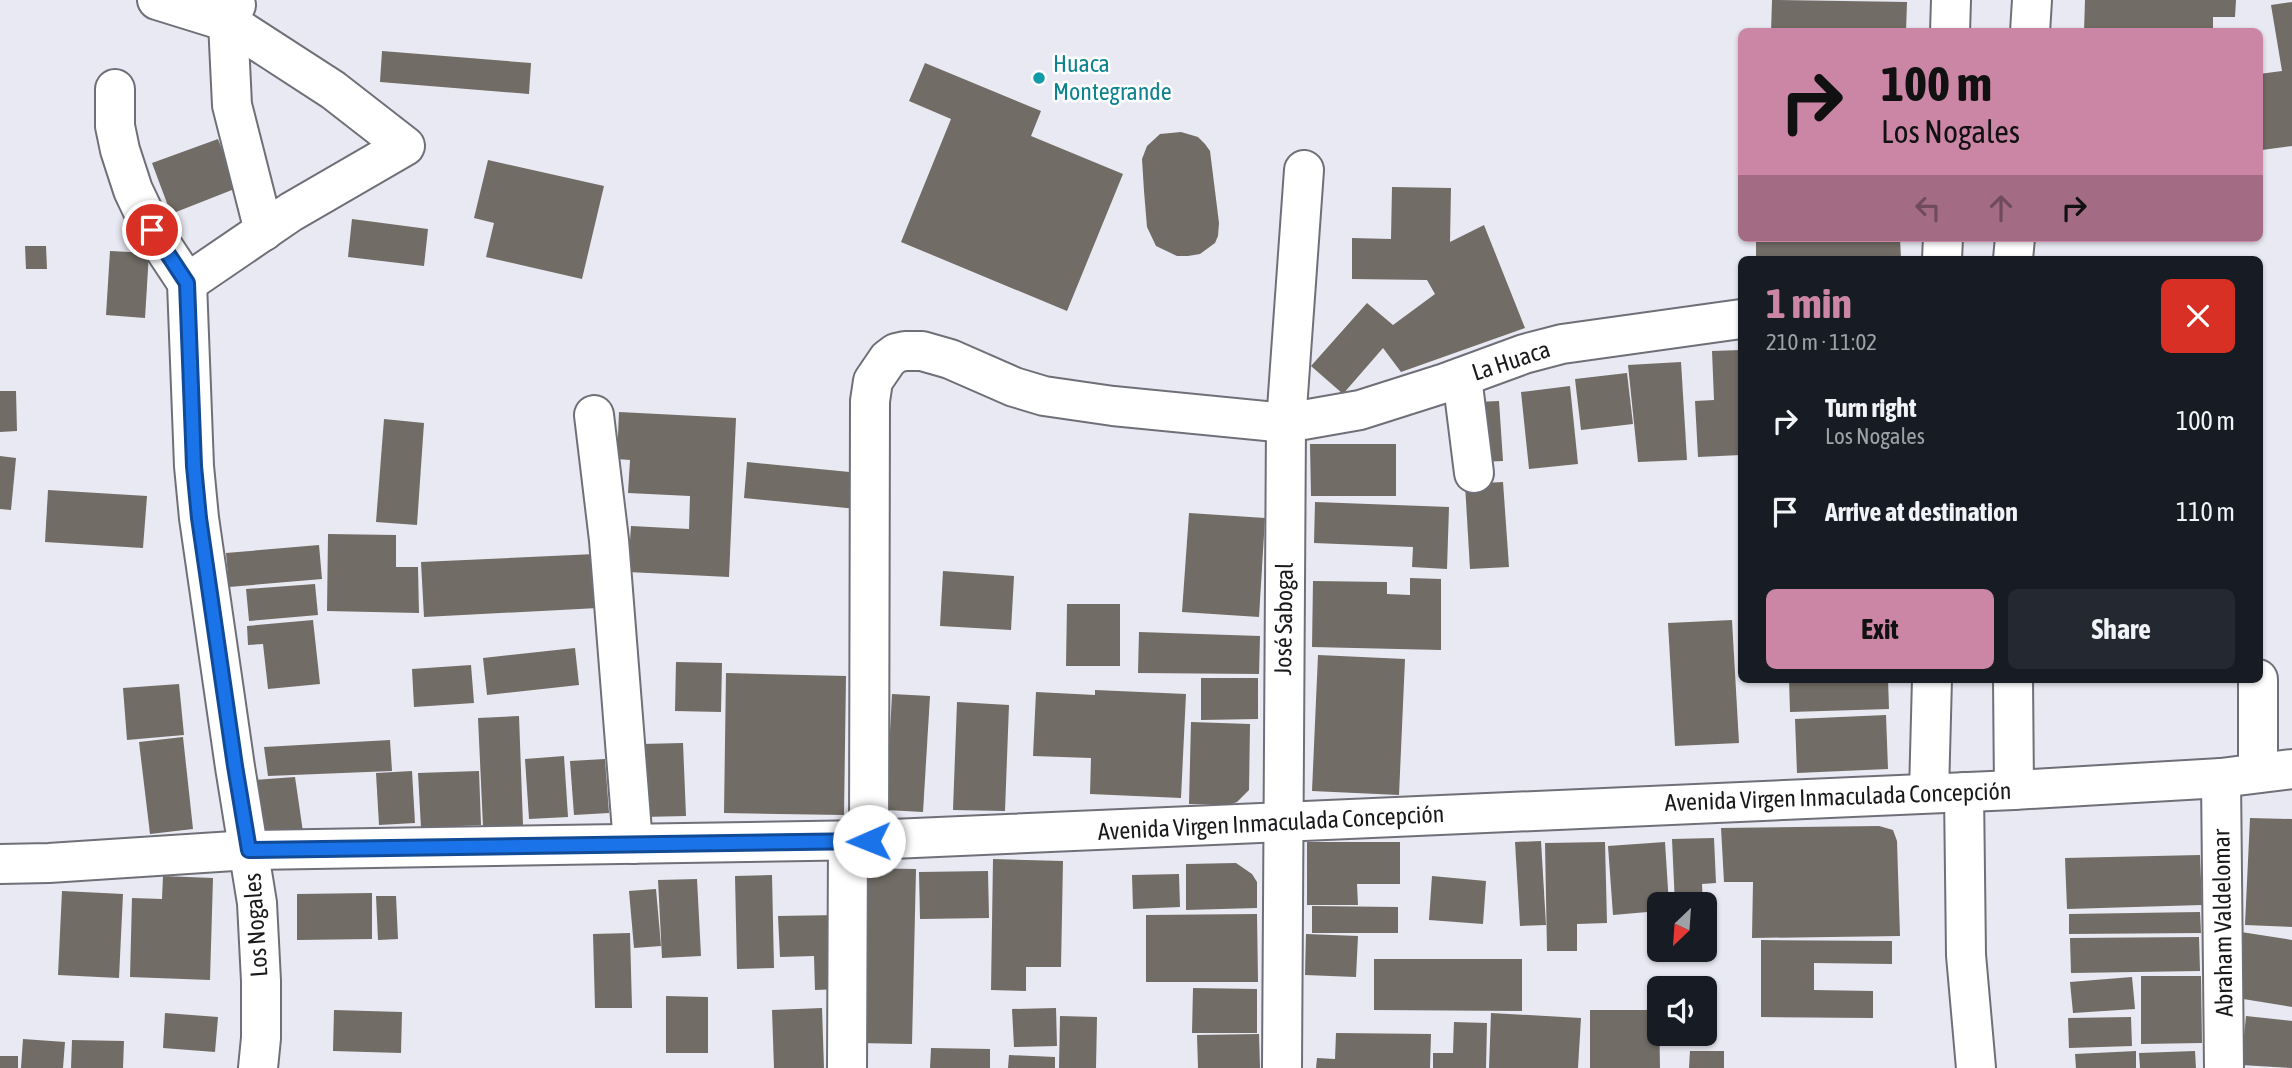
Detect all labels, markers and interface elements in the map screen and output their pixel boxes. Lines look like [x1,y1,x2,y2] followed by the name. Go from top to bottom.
[1053,50,1172,105] place label: Huaca Montegrande
[1881,55,1992,111] text: 100 m
[1766,56,1857,147] icon: right
[1031,70,1047,86] marker: Huaca Montegrande
[1881,113,2020,150] text: Los Nogales
[1909,189,1947,227] icon: left
[1982,189,2020,227] icon: ahead
[2055,189,2093,227] icon: right
[122,200,182,260] pin
[133,211,171,249] icon: arrive
[1766,279,1852,327] text: 1 min
[2161,279,2235,353] button: close
[1766,329,1877,355] text: 210 m · 11:02
[1468,335,1553,386] street label: La Huaca
[1825,393,1916,423] text: Turn right
[1766,402,1804,440] icon: right
[2176,406,2235,436] text: 100 m
[1825,423,1925,449] text: Los Nogales
[1766,493,1804,531] icon: arrive
[1825,497,2018,527] text: Arrive at destination
[2176,497,2235,527] text: 110 m
[1269,562,1298,676] street label: José Sabogal
[1766,589,1994,669] button: Exit
[2008,589,2235,669] button: Share
[1664,777,2012,816] street label: Avenida Virgen Inmaculada Concepción
[1097,800,1445,845] street label: Avenida Virgen Inmaculada Concepción
[832,804,906,878] position arrow
[2207,828,2238,1017] street label: Abraham Valdelomar
[238,872,273,978] street label: Los Nogales
[1647,892,1717,962] north arrow
[1647,892,1717,1046] map controls
[1647,976,1717,1046] button: sound

